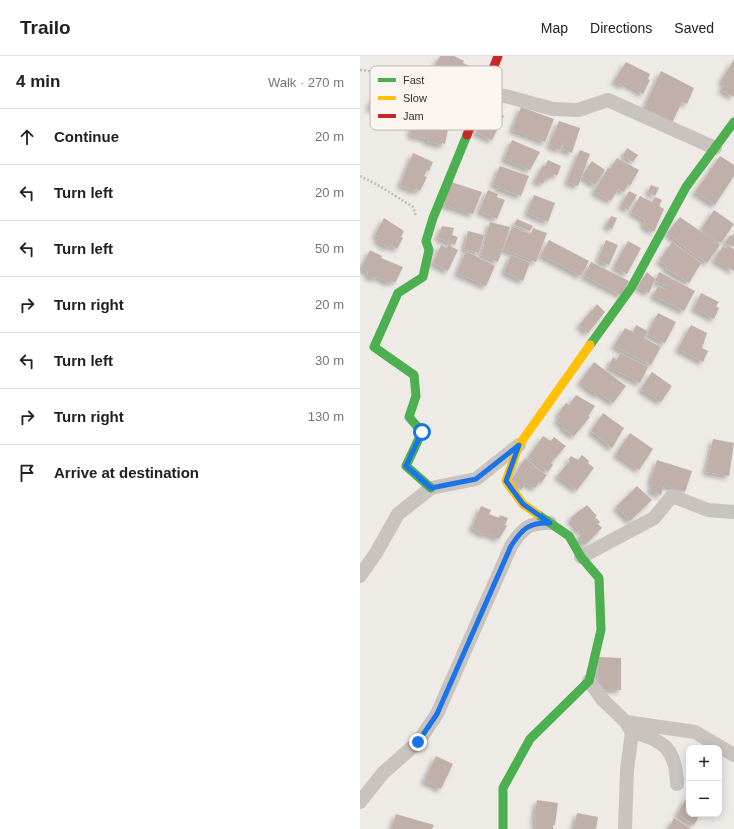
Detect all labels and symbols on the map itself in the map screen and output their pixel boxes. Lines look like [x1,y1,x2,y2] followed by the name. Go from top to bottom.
[370,66,502,130] legend
[403,74,424,86] text: Fast
[403,92,427,104] text: Slow
[403,110,424,122] text: Jam
[413,423,431,441] route start
[409,733,427,751] route end

